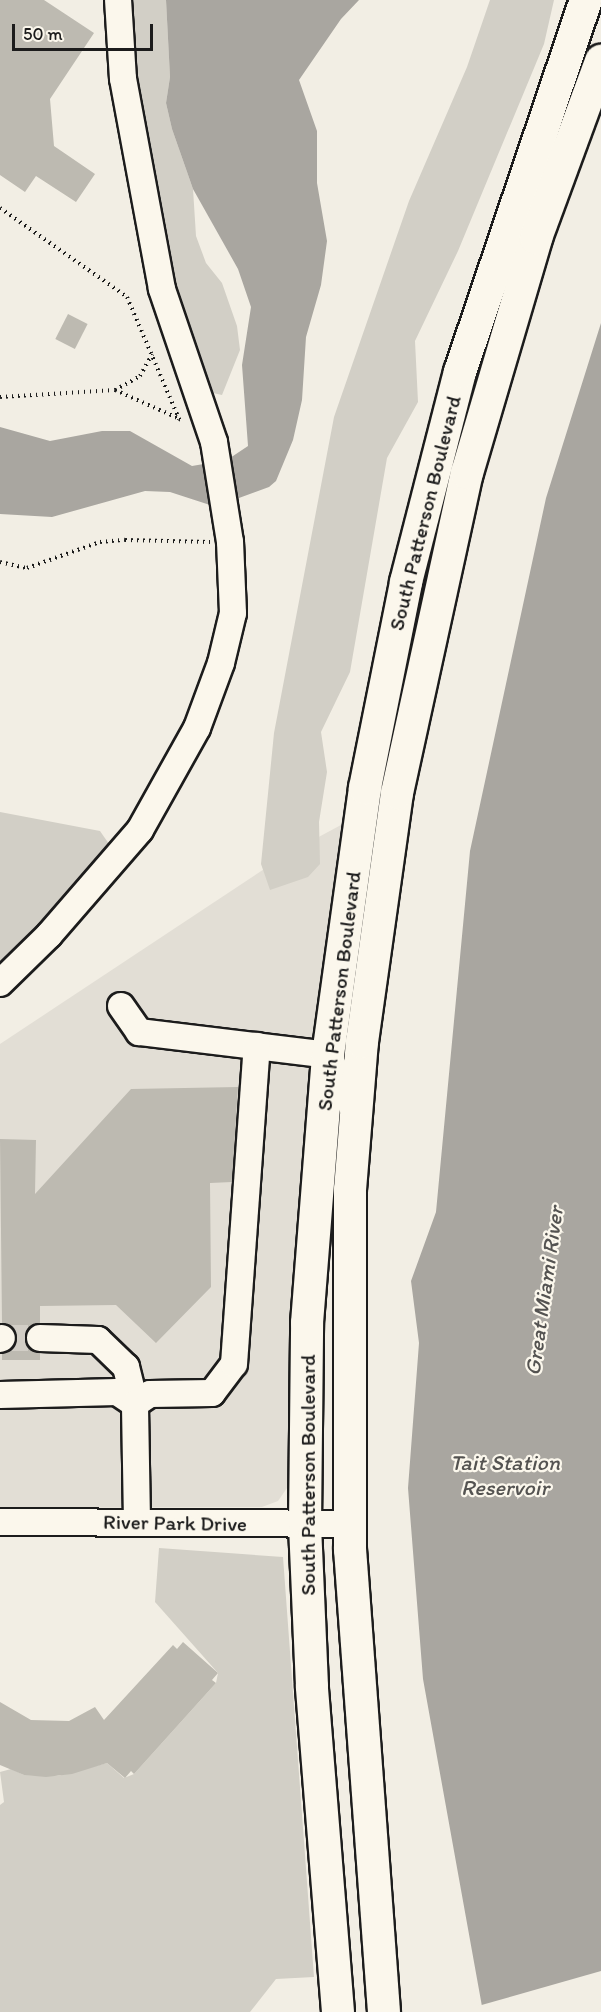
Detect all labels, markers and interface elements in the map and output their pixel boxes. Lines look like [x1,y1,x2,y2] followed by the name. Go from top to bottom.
[15,12,156,50] scale bar
[23,23,63,45] text: 50 m
[384,393,466,633] street label: South Patterson Boulevard
[312,869,366,1113] street label: South Patterson Boulevard
[519,1205,569,1377] water label: Great Miami River
[295,1354,321,1596] street label: South Patterson Boulevard
[450,1449,560,1500] water label: Tait Station Reservoir
[103,1509,247,1537] street label: River Park Drive

